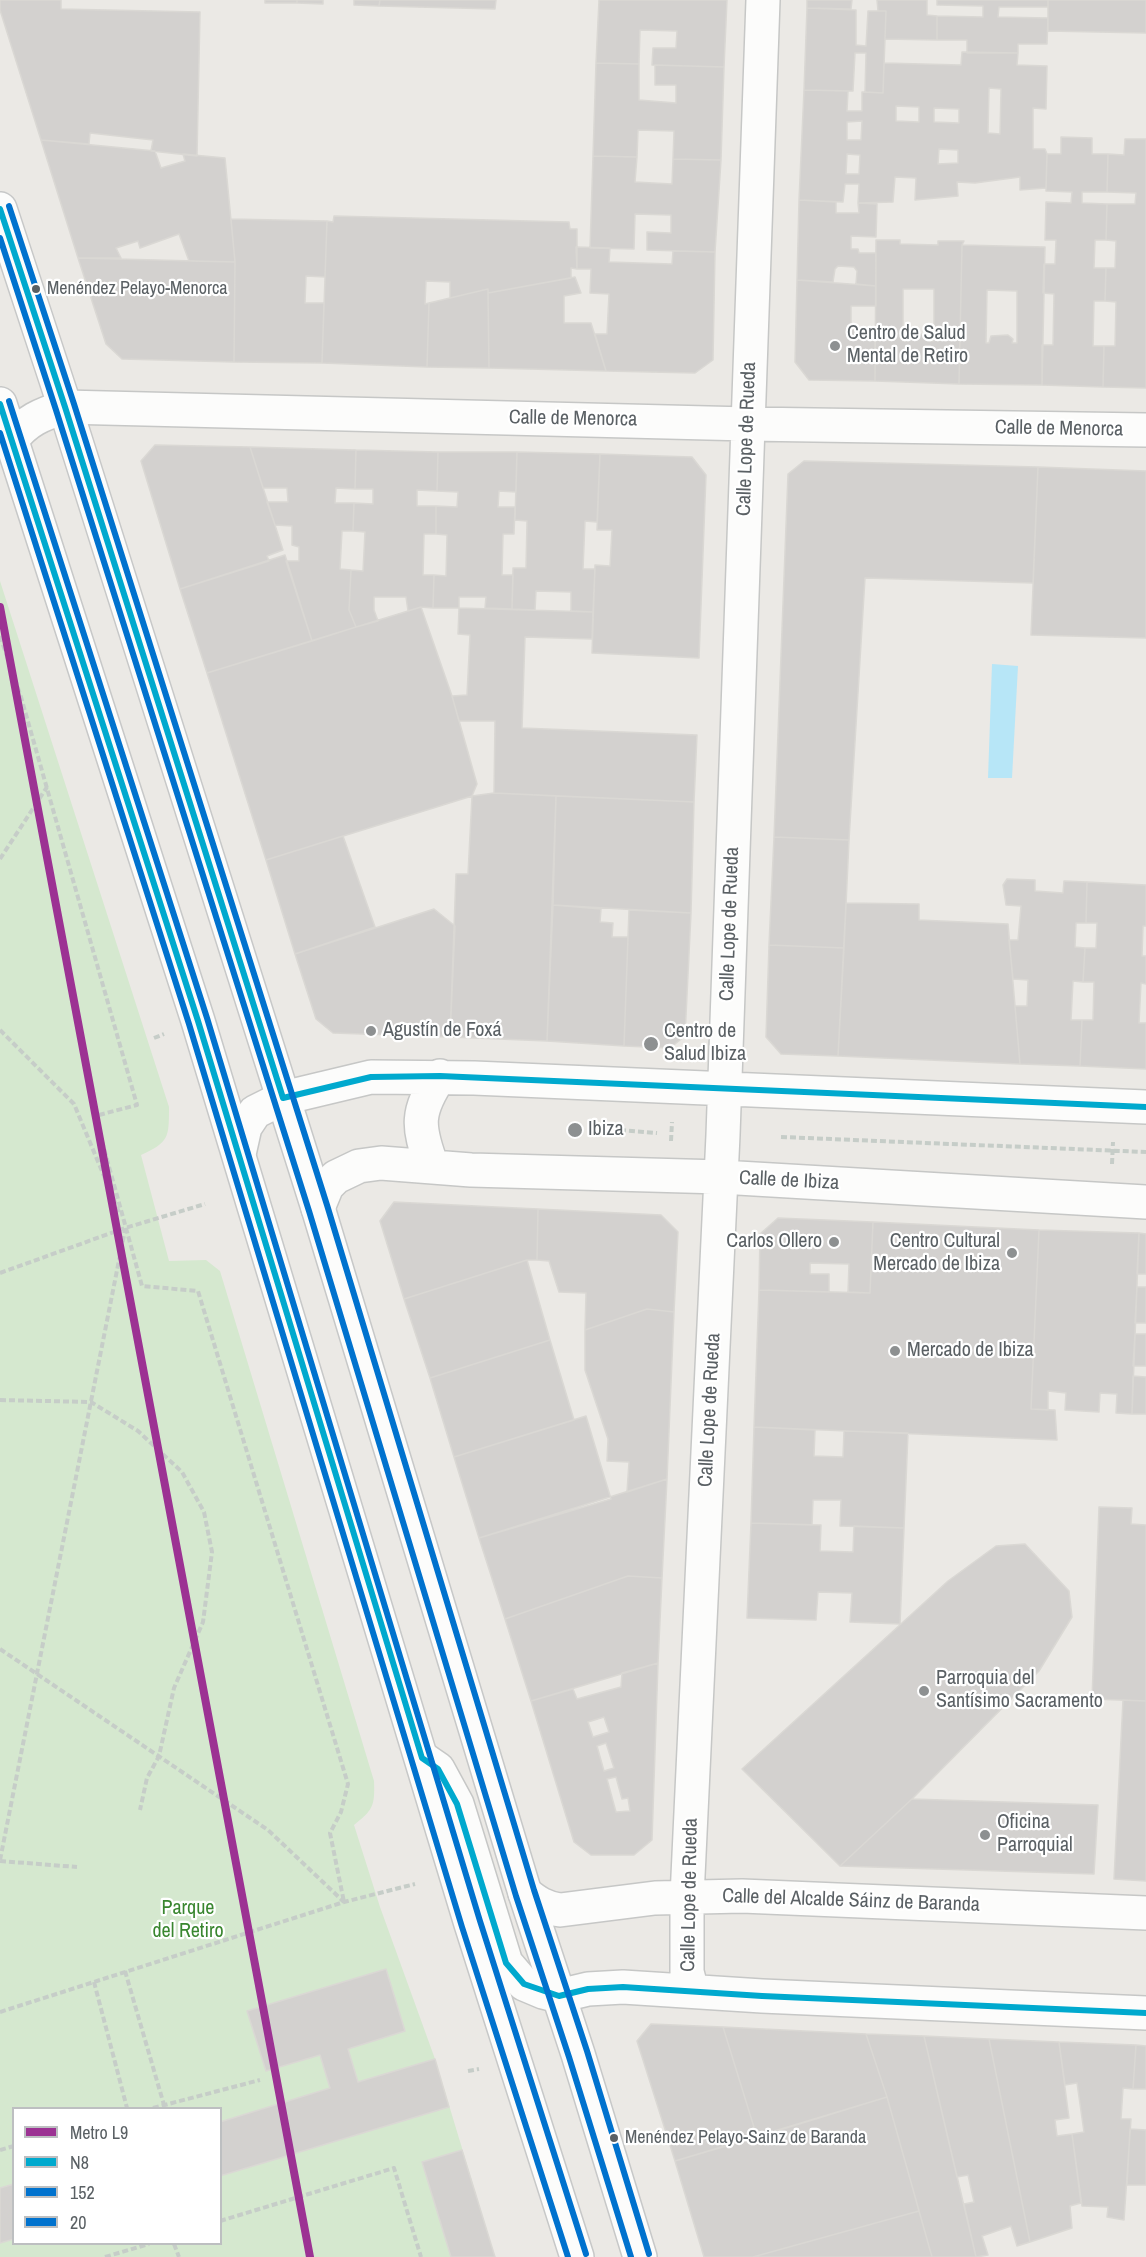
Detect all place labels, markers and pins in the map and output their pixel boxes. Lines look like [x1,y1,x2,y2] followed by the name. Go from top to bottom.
[47,278,227,300] place label: Menéndez Pelayo-Menorca
[30,283,42,295] marker: Menéndez Pelayo-Menorca
[847,322,968,369] place label: Centro de Salud Mental de Retiro
[828,339,842,353] marker: Centro de Salud Mental de Retiro
[383,1019,502,1043] place label: Agustín de Foxá
[664,1020,746,1067] place label: Centro de Salud Ibiza
[364,1024,378,1038] marker: Agustín de Foxá
[642,1035,660,1053] marker: Centro de Salud Ibiza
[588,1118,624,1142] place label: Ibiza
[566,1121,584,1139] marker: Ibiza
[726,1230,822,1254] place label: Carlos Ollero
[873,1230,1000,1277] place label: Centro Cultural Mercado de Ibiza
[827,1235,841,1249] marker: Carlos Ollero
[1005,1246,1019,1260] marker: Centro Cultural Mercado de Ibiza
[907,1339,1034,1363] place label: Mercado de Ibiza
[888,1344,902,1358] marker: Mercado de Ibiza
[936,1667,1103,1714] place label: Parroquia del Santísimo Sacramento
[917,1684,931,1698] marker: Parroquia del Santísimo Sacramento
[997,1811,1073,1858] place label: Oficina Parroquial
[978,1828,992,1842] marker: Oficina Parroquial
[625,2127,866,2149] place label: Menéndez Pelayo-Sainz de Baranda
[608,2132,620,2144] marker: Menéndez Pelayo-Sainz de Baranda

